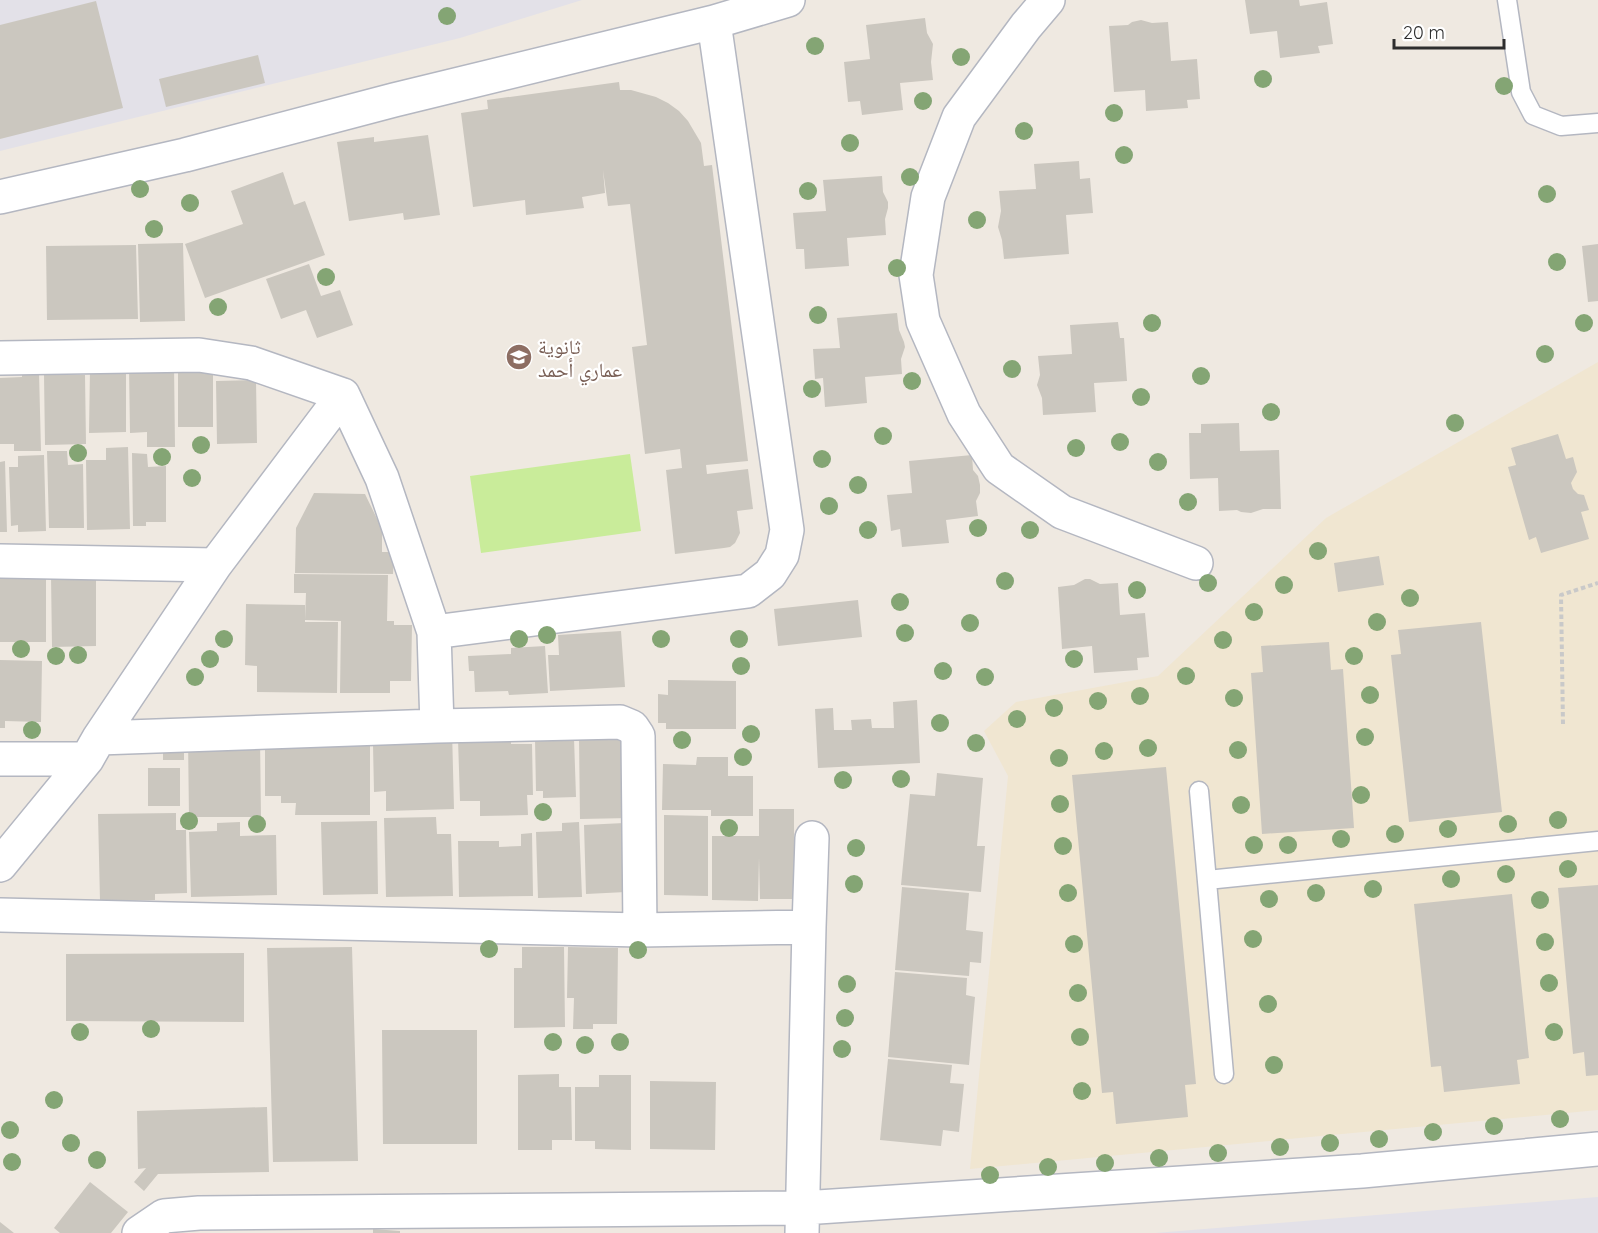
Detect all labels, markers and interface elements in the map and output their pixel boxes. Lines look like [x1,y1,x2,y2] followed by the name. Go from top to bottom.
[1394,12,1504,50] scale bar
[1403,21,1445,44] text: 20 m
[538,334,622,386] place label: ثانوية عماري أحمد
[504,342,534,372] school or university icon: ثانوية عماري أحمد

